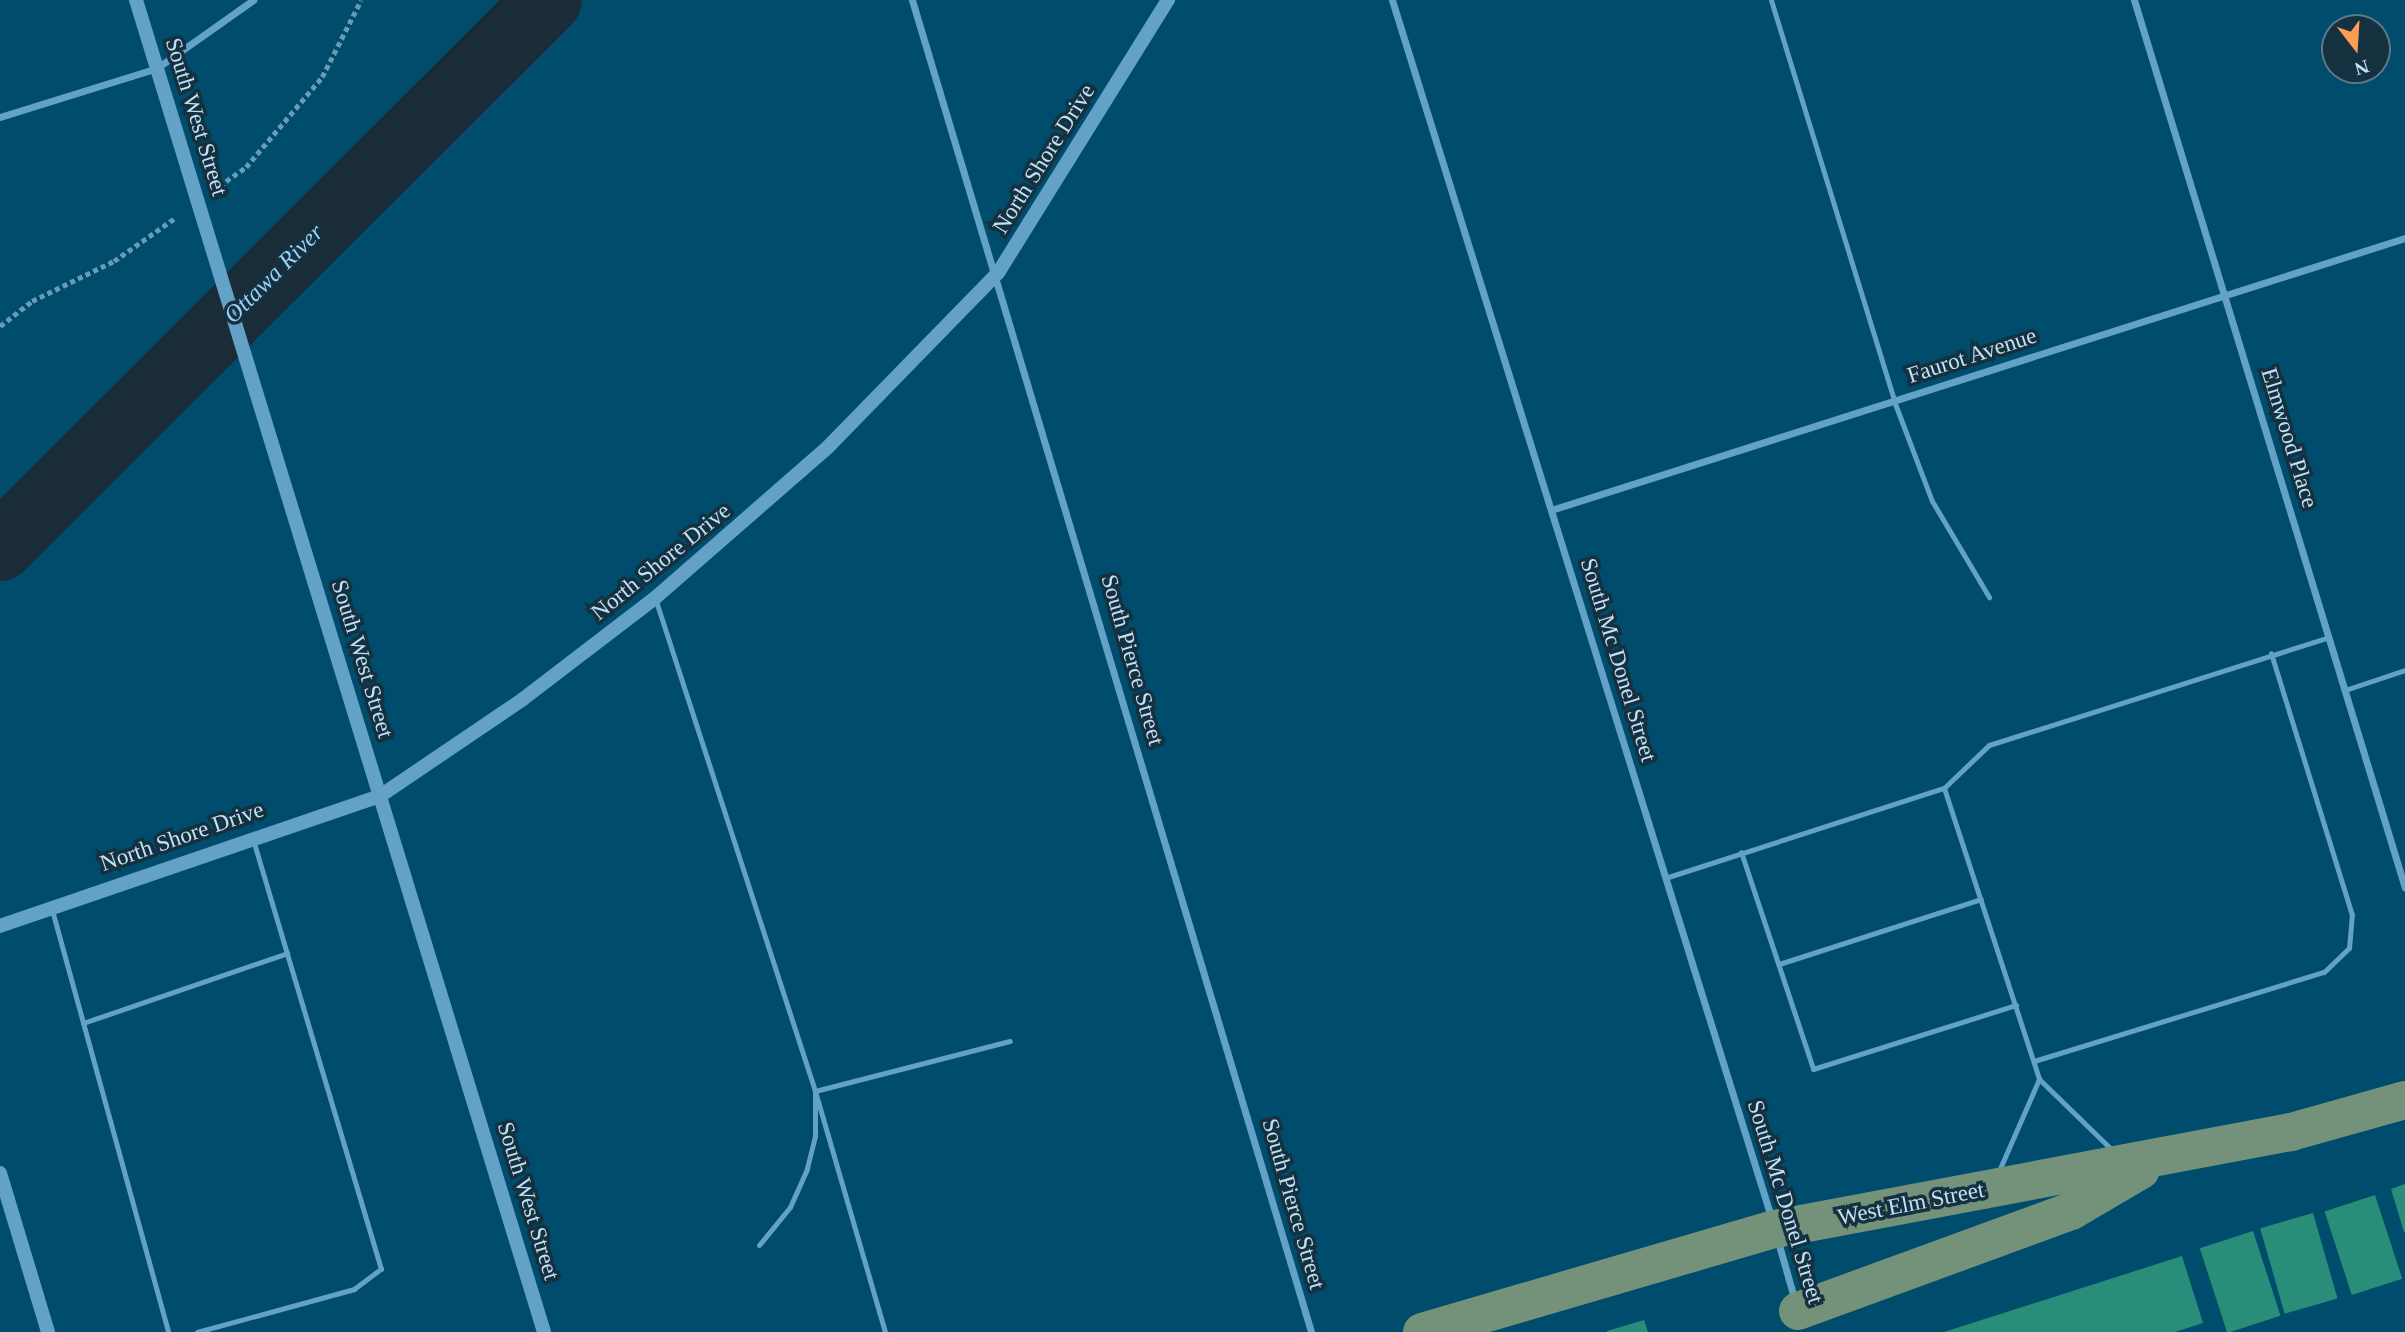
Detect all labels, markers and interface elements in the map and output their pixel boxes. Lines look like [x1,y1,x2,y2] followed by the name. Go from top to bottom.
[2321,14,2391,84] north arrow
[159,34,233,200] street label: South West Street
[2352,56,2371,80] text: N
[987,79,1101,239] street label: North Shore Drive
[218,218,330,330] water label: Ottawa River
[1903,322,2041,390] street label: Faurot Avenue
[2255,365,2323,511] street label: Elmwood Place
[586,497,736,627] street label: North Shore Drive
[1574,555,1662,765] street label: South Mc Donel Street
[1094,571,1170,749] street label: South Pierce Street
[325,576,399,742] street label: South West Street
[97,796,267,878] street label: North Shore Drive
[1741,1097,1829,1307] street label: South Mc Donel Street
[1255,1115,1331,1293] street label: South Pierce Street
[491,1118,565,1284] street label: South West Street
[1835,1176,1987,1232] street label: West Elm Street

